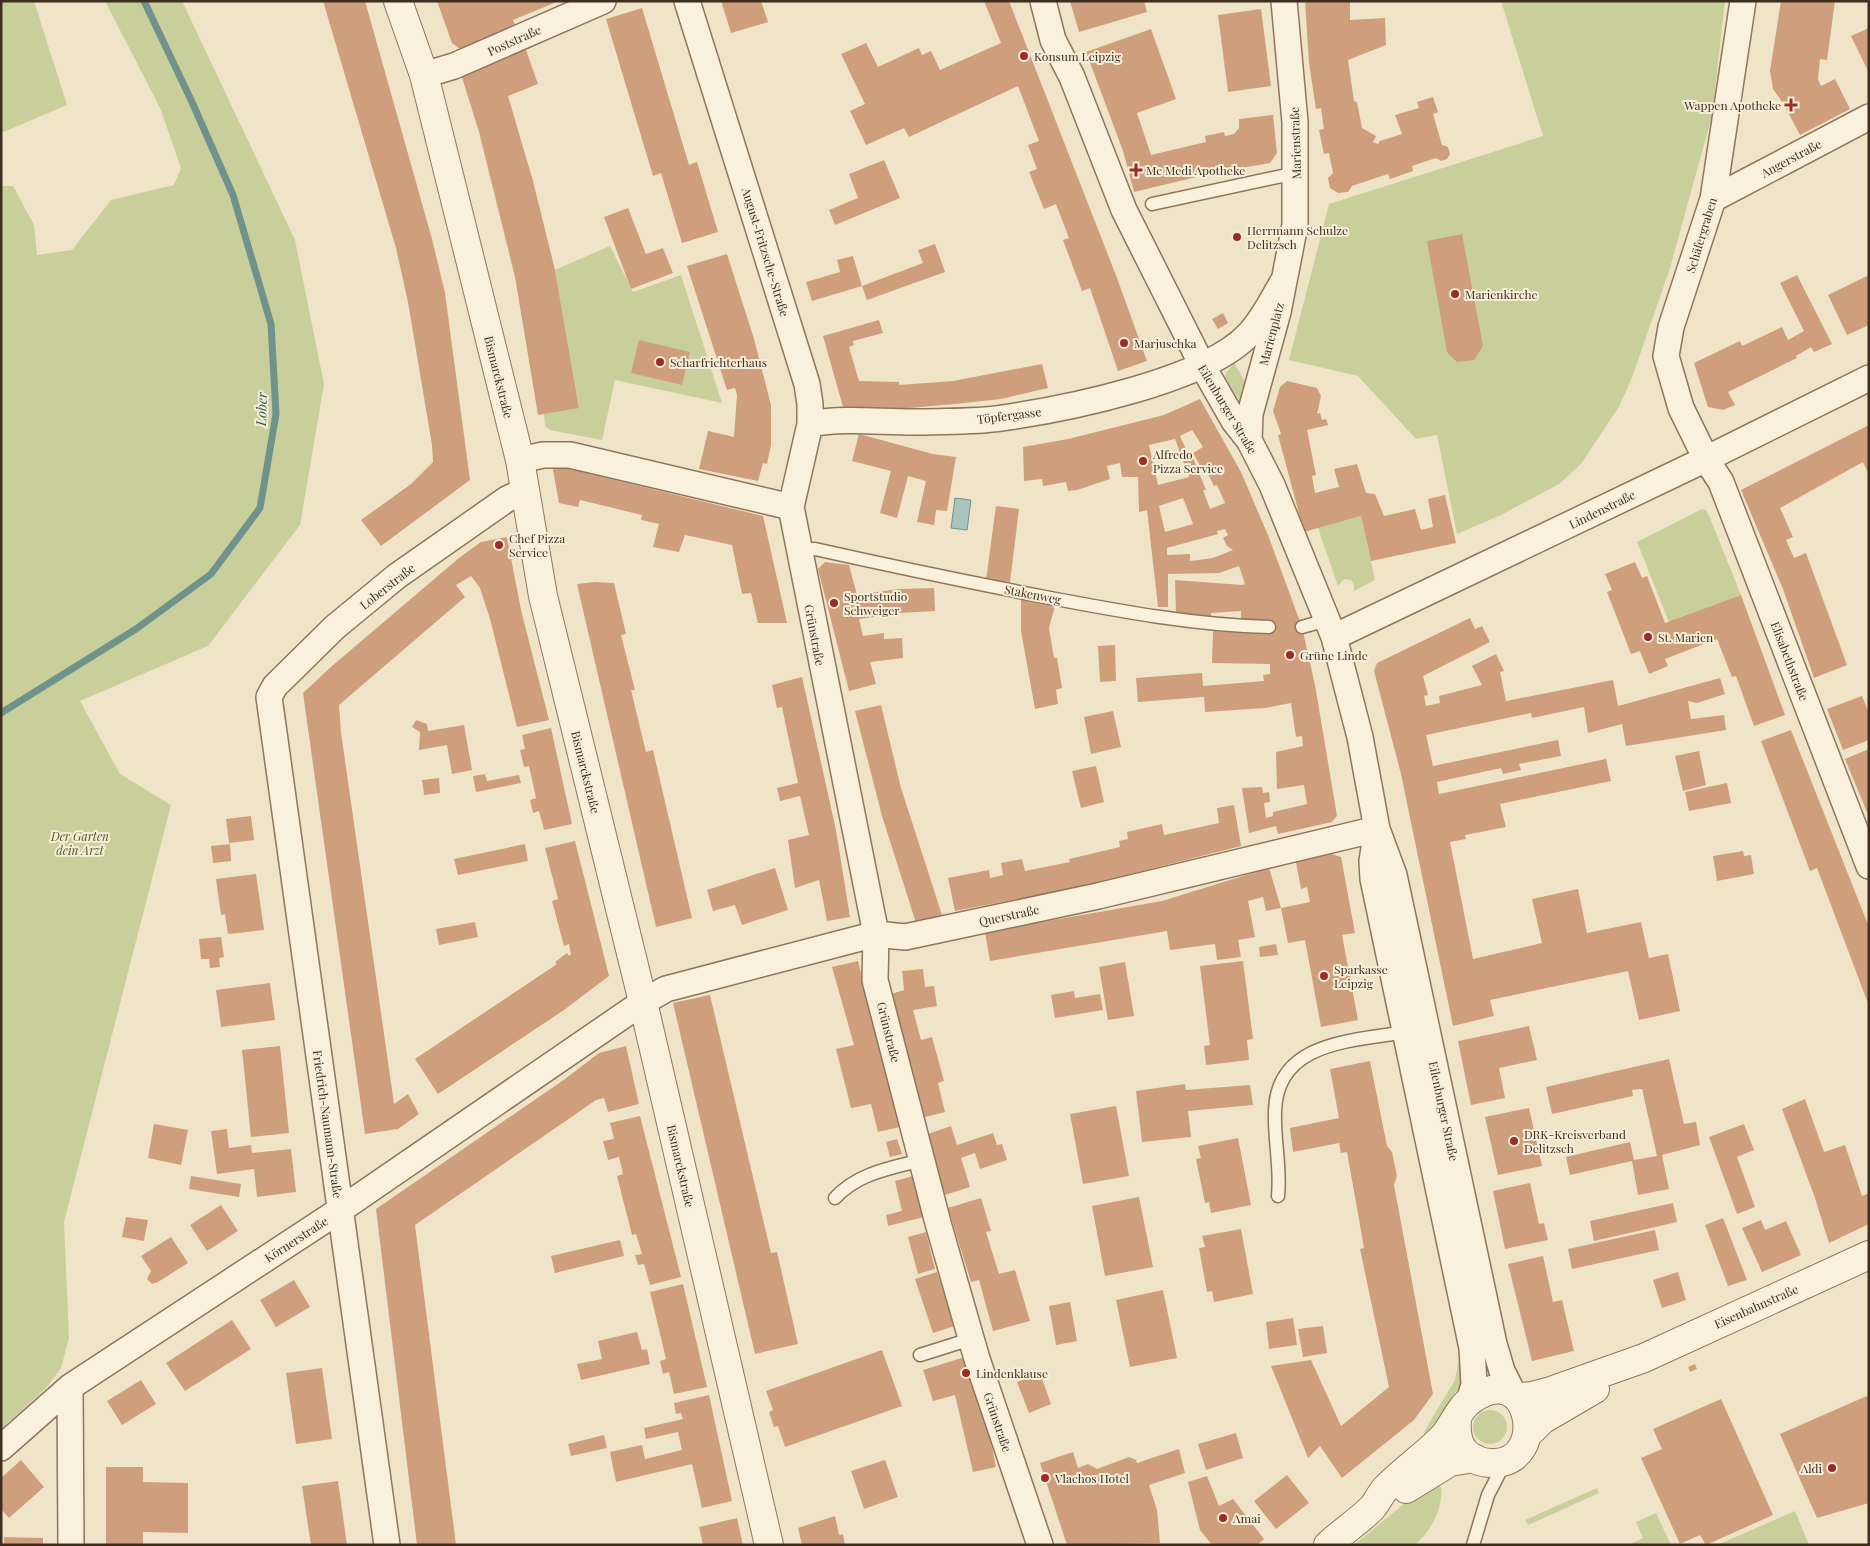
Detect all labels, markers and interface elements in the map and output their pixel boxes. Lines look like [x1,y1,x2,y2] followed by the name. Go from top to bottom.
[485,21,543,59] street label: Poststraße
[1034,48,1121,64] place label: Konsum Leipzig
[1018,50,1030,62] marker: Konsum Leipzig
[1683,97,1781,113] place label: Wappen Apotheke
[1785,99,1797,111] marker: Wappen Apotheke
[1286,107,1304,179] street label: Marienstraße
[1757,135,1824,181] street label: Angerstraße
[1146,162,1245,178] place label: Mc Medi Apotheke
[1130,164,1142,176] marker: Mc Medi Apotheke
[738,185,793,318] street label: August-Fritzsche-Straße
[1682,195,1720,275] street label: Schäfergraben
[1247,222,1348,252] place label: Herrmann Schulze Delitzsch
[1231,231,1243,243] marker: Herrmann Schulze Delitzsch
[1465,286,1538,302] place label: Marienkirche
[1449,288,1461,300] marker: Marienkirche
[1255,300,1287,367] street label: Marienplatz
[481,334,517,420] street label: Bismarckstraße
[1134,335,1197,351] place label: Marjuschka
[1118,337,1130,349] marker: Marjuschka
[670,354,767,370] place label: Scharfrichterhaus
[654,356,666,368] marker: Scharfrichterhaus
[1195,361,1261,457] street label: Eilenburger Straße
[251,391,271,427] water label: Lober
[976,403,1042,427] street label: Töpfergasse
[1152,446,1223,476] place label: Alfredo Pizza Service
[1137,455,1149,467] marker: Alfredo Pizza Service
[1566,486,1638,532] street label: Lindenstraße
[509,530,565,560] place label: Chef Pizza Service
[493,539,505,551] marker: Chef Pizza Service
[356,559,418,613] street label: Loberstraße
[1003,581,1063,607] street label: Stakenweg
[844,588,908,618] place label: Sportstudio Schweiger
[828,597,840,609] marker: Sportstudio Schweiger
[801,603,829,667] street label: Grünstraße
[1768,619,1812,703] street label: Elisabethstraße
[1658,629,1713,645] place label: St. Marien
[1642,631,1654,643] marker: St. Marien
[1300,647,1368,663] place label: Grüne Linde
[1284,649,1296,661] marker: Grüne Linde
[568,729,604,815] street label: Bismarckstraße
[50,828,109,858] park label: Der Garten dein Arzt
[977,901,1041,929] street label: Querstraße
[1334,961,1388,991] place label: Sparkasse Leipzig
[1318,970,1330,982] marker: Sparkasse Leipzig
[874,1000,904,1064] street label: Grünstraße
[310,1049,346,1199] street label: Friedrich-Naumann-Straße
[1426,1059,1462,1163] street label: Eilenburger Straße
[664,1123,698,1209] street label: Bismarckstraße
[1524,1126,1626,1156] place label: DRK-Kreisverband Delitzsch
[1508,1135,1520,1147] marker: DRK-Kreisverband Delitzsch
[261,1213,331,1265] street label: Körnerstraße
[1711,1280,1801,1332] street label: Eisenbahnstraße
[976,1365,1048,1381] place label: Lindenklause
[960,1367,972,1379] marker: Lindenklause
[980,1390,1016,1454] street label: Grünstraße
[1800,1460,1822,1476] place label: Aldi
[1826,1462,1838,1474] marker: Aldi
[1054,1470,1129,1486] place label: Vlachos Hotel
[1039,1472,1051,1484] marker: Vlachos Hotel
[1232,1510,1261,1526] place label: Amai
[1217,1512,1229,1524] marker: Amai

